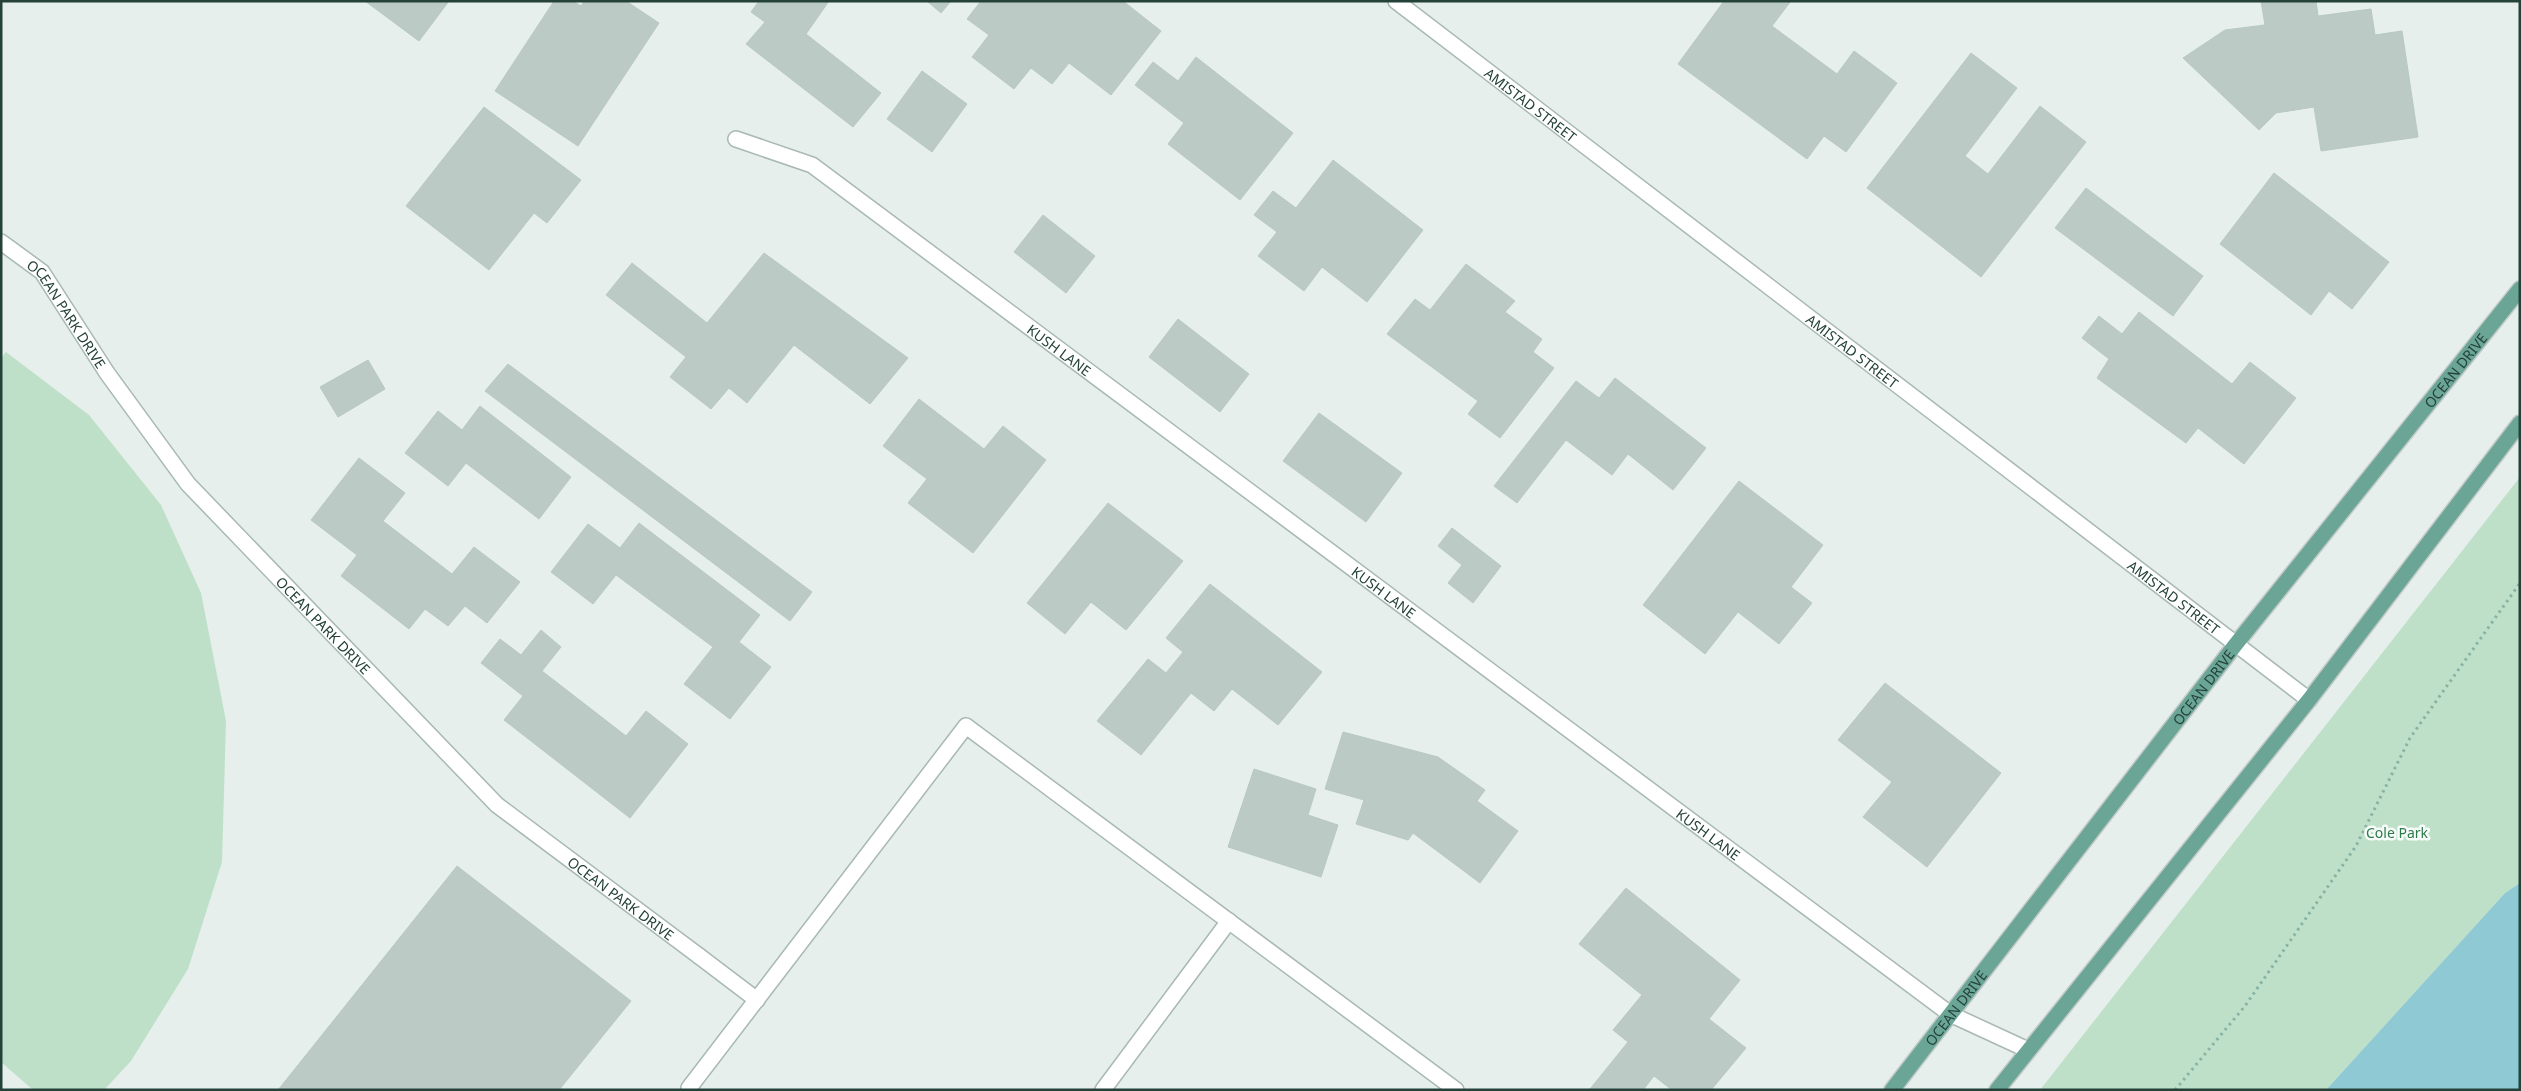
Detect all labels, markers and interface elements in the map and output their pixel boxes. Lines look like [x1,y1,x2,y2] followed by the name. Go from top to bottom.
[1481,63,1581,146] street label: AMISTAD STREET
[23,255,111,372] street label: OCEAN PARK DRIVE
[1803,309,1903,392] street label: AMISTAD STREET
[1024,319,1095,380] street label: KUSH LANE
[2419,329,2491,411] street label: OCEAN DRIVE
[2124,555,2224,638] street label: AMISTAD STREET
[1348,562,1420,622] street label: KUSH LANE
[272,572,375,678] street label: OCEAN PARK DRIVE
[2168,645,2238,729] street label: OCEAN DRIVE
[1673,804,1745,864] street label: KUSH LANE
[2366,823,2429,842] park label: Cole Park
[564,852,678,944] street label: OCEAN PARK DRIVE
[1920,966,1991,1049] street label: OCEAN DRIVE

